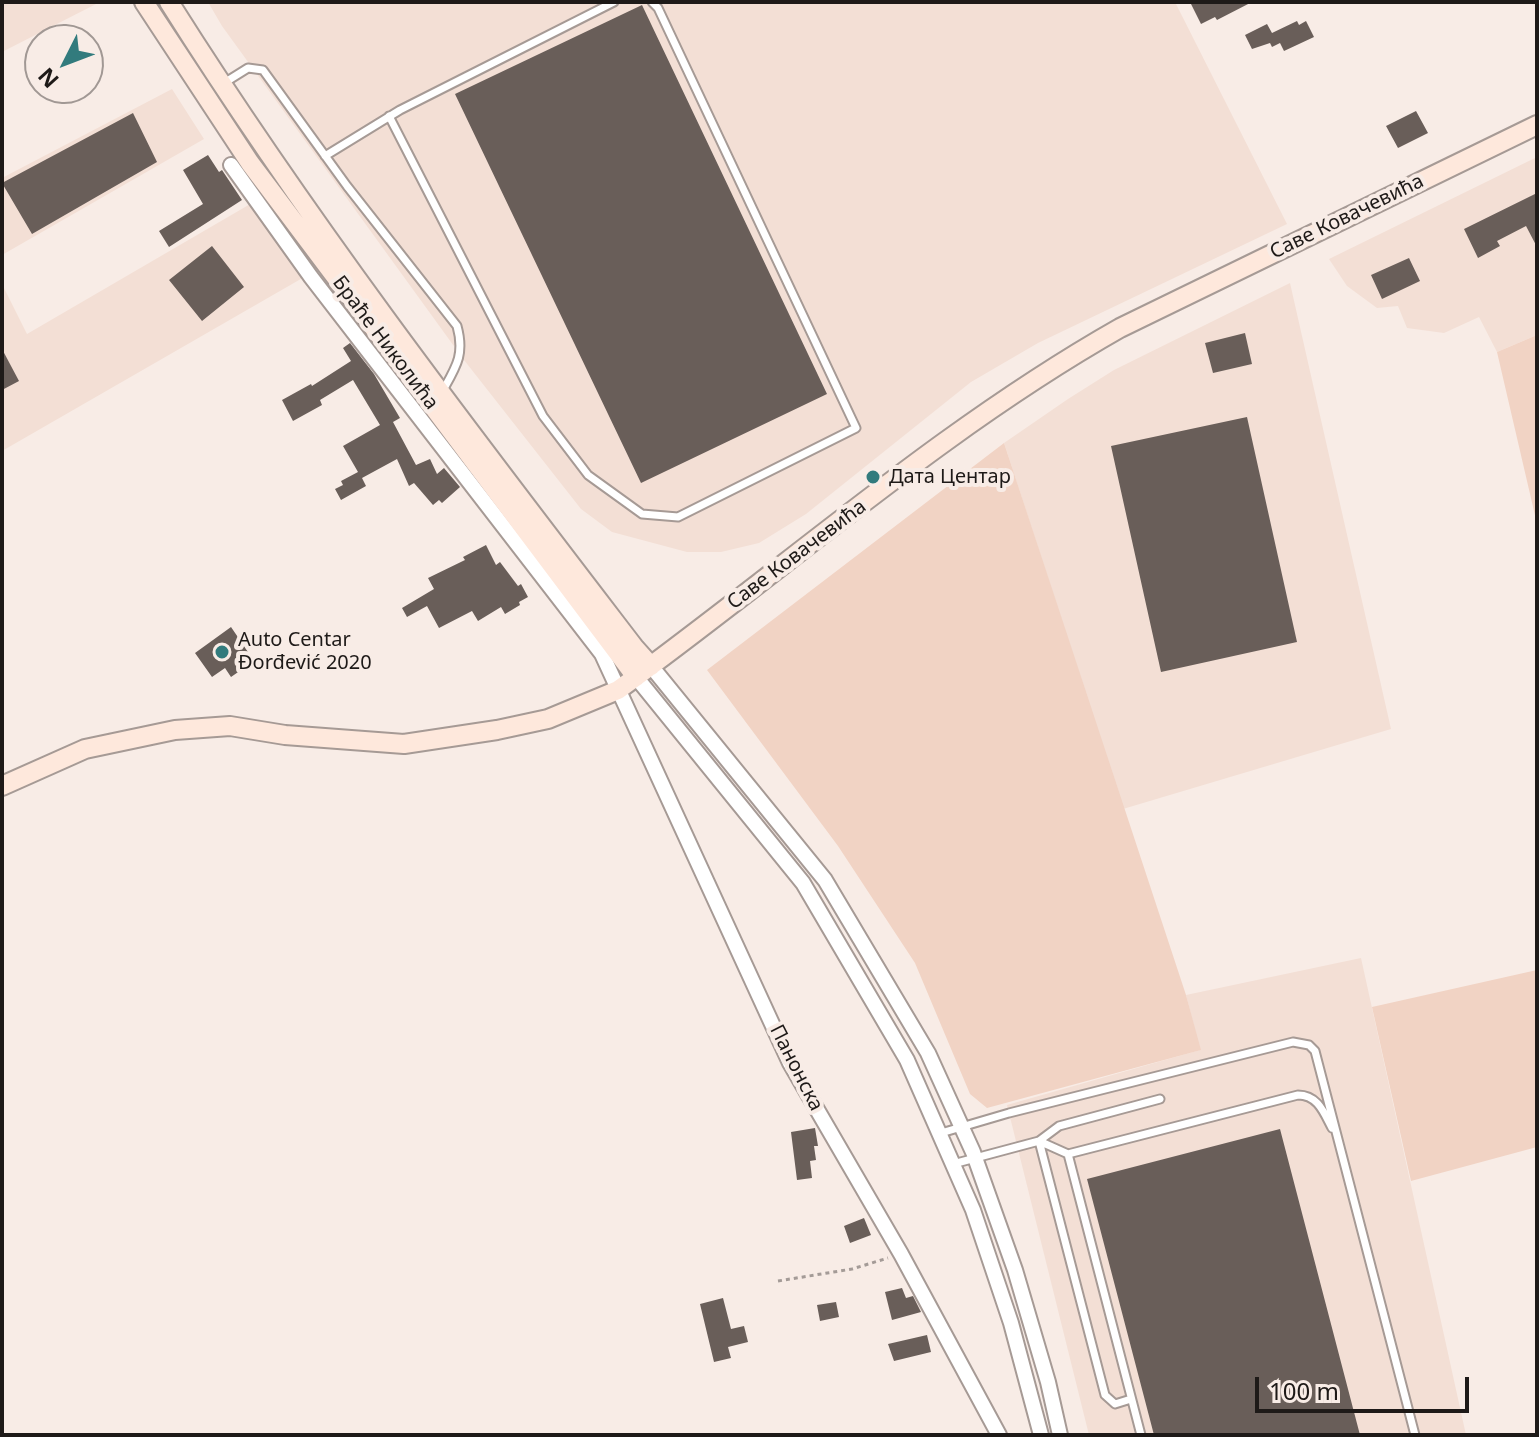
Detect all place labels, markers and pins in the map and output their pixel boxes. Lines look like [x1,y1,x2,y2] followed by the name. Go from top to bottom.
[889,465,1011,489] place label: Дата Центар
[864,468,882,486] marker: Дата Центар
[238,628,372,675] place label: Auto Centar Đorđević 2020
[213,643,231,661] marker: Auto Centar Đorđević 2020

